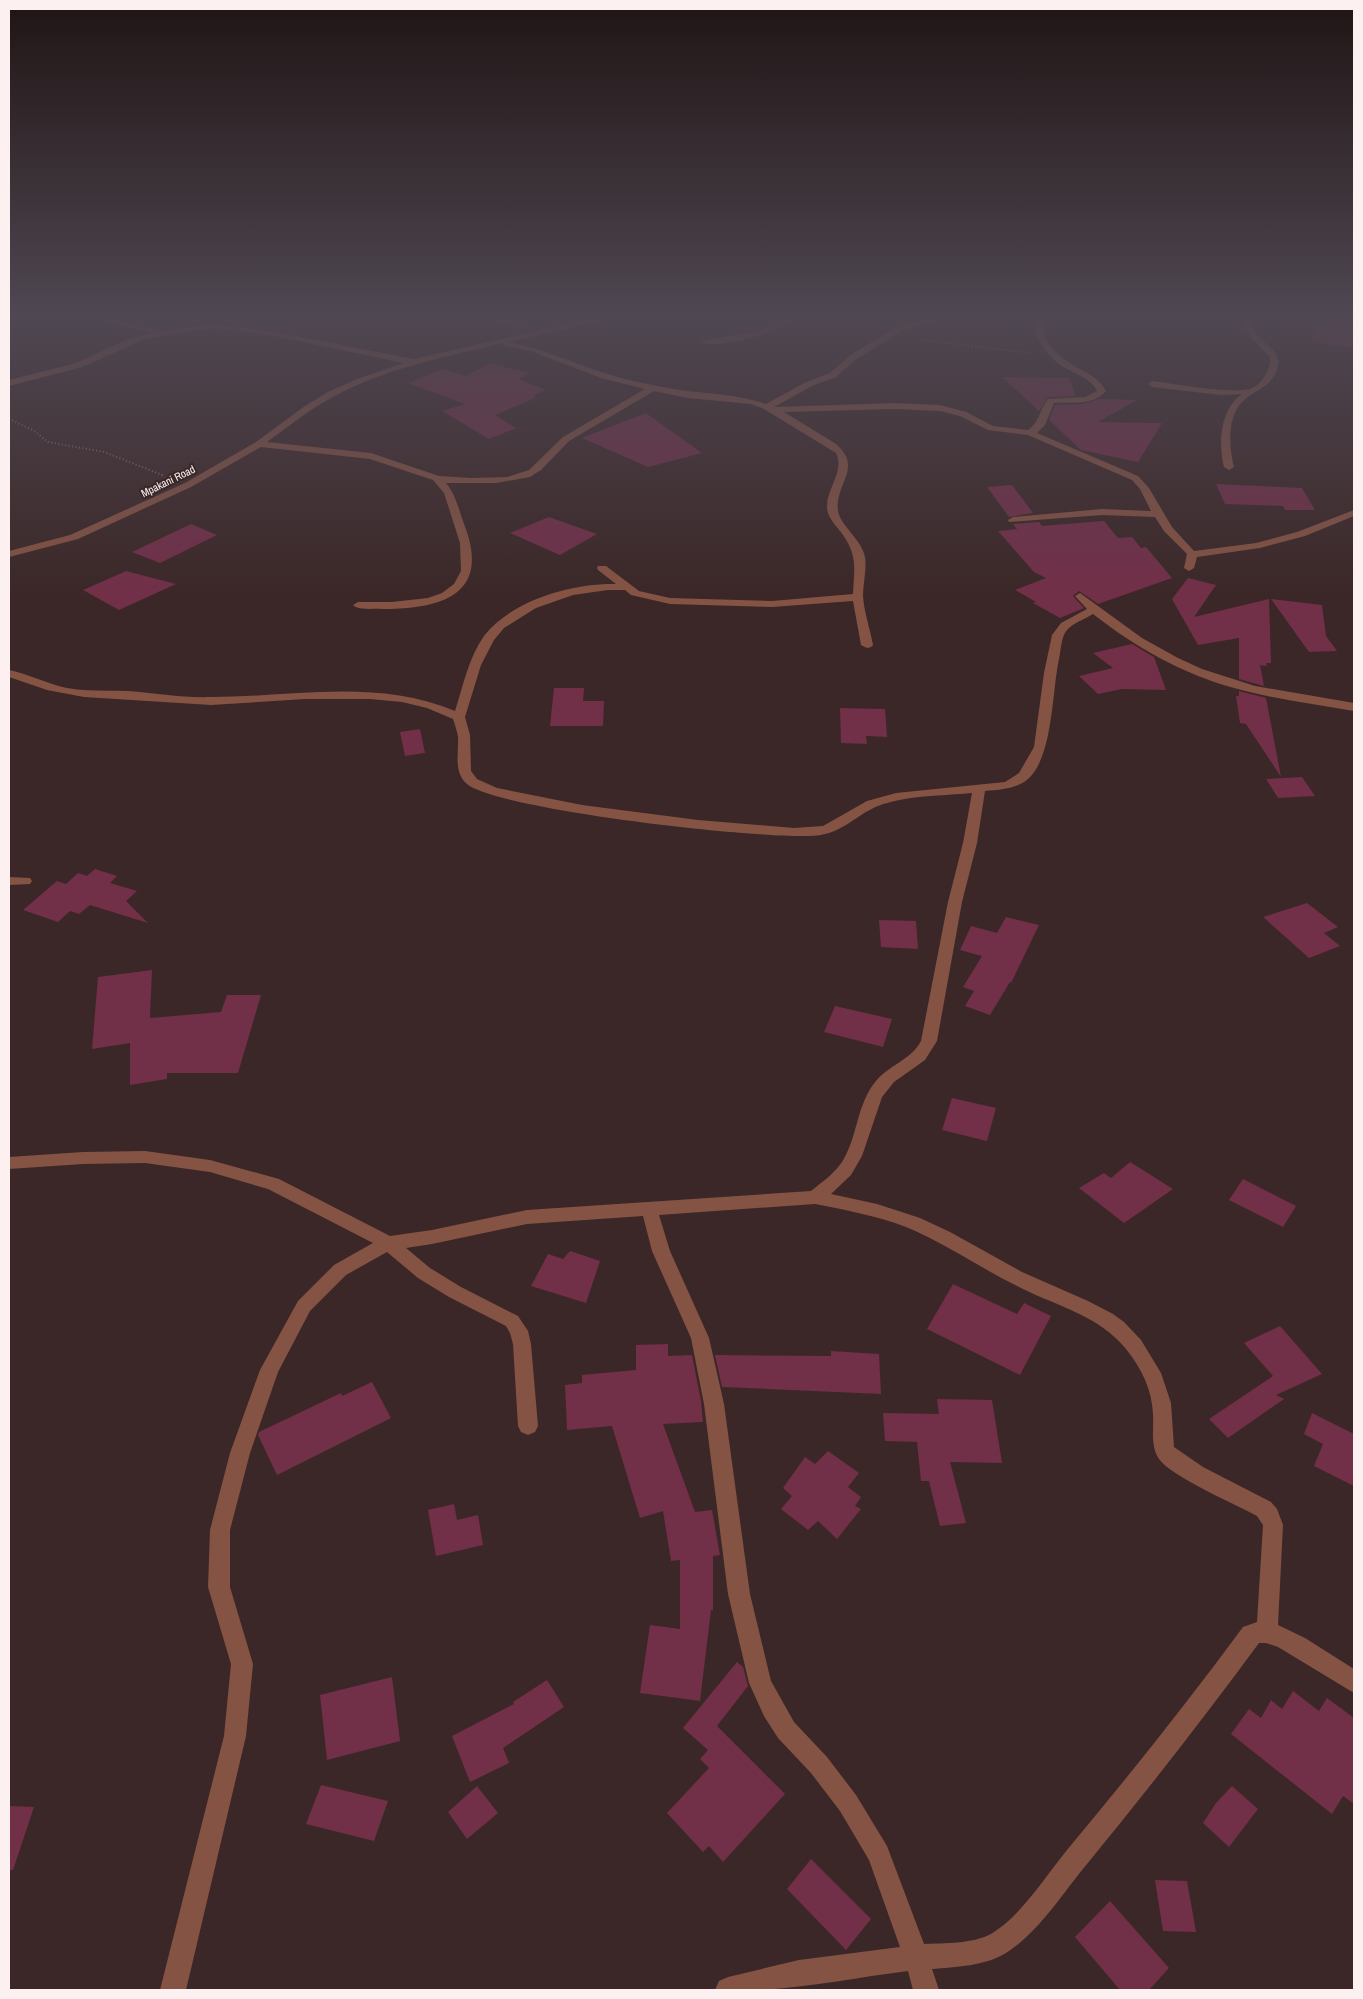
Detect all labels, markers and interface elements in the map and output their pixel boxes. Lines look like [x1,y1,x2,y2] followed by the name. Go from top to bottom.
[139,462,197,500] street label: Mpakani Road

